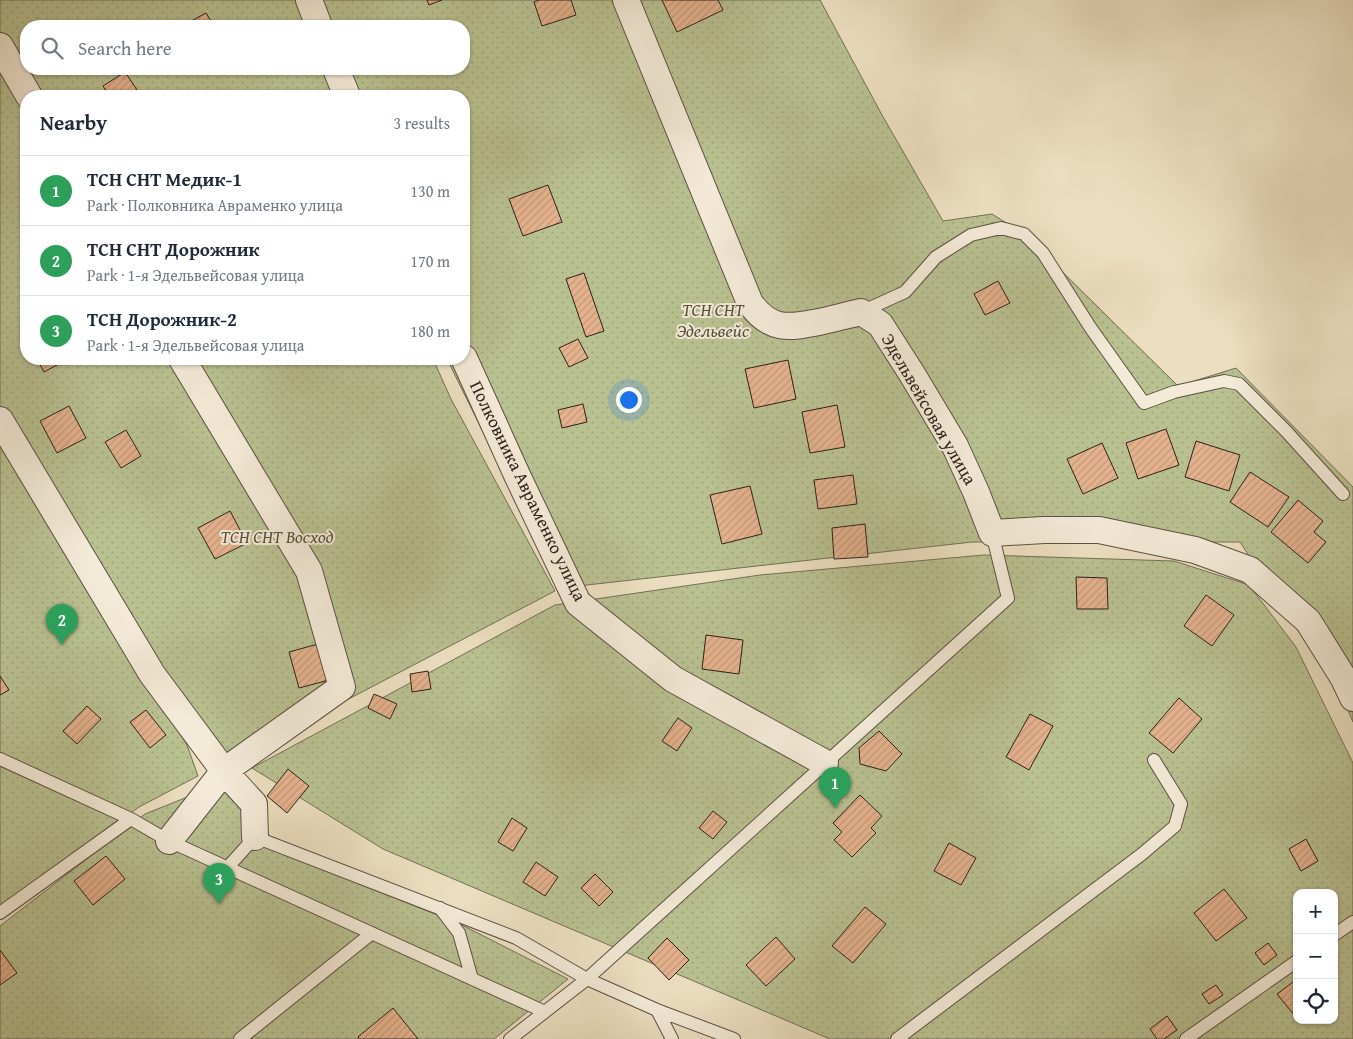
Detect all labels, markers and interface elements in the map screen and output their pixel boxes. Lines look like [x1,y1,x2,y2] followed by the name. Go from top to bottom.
[20,20,470,75] search box
[38,34,66,62] icon: search
[78,34,172,62] text: Search here
[40,107,107,138] text: Nearby
[393,111,450,135] text: 3 results
[87,165,242,193] text: ТСН СНТ Медик-1
[52,179,60,203] text: 1
[410,179,450,203] text: 130 m
[87,193,343,217] text: Park · Полковника Авраменко улица
[87,235,259,263] text: ТСН СНТ Дорожник
[52,249,60,273] text: 2
[410,249,450,273] text: 170 m
[87,263,304,287] text: Park · 1-я Эдельвейсовая улица
[677,296,750,344] park label: ТСН СНТ Эдельвейс
[87,305,237,333] text: ТСН Дорожник-2
[52,319,60,343] text: 3
[410,319,450,343] text: 180 m
[875,328,984,490] street label: Эдельвейсовая улица
[87,333,304,357] text: Park · 1-я Эдельвейсовая улица
[463,376,594,606] street label: Полковника Авраменко улица
[616,387,642,413] your location
[220,523,334,550] park label: ТСН СНТ Восход
[46,604,78,645] pin: 2
[819,767,851,808] pin: 1
[203,863,235,904] pin: 3
[1293,889,1338,1024] map controls
[1293,889,1338,934] button: +
[1293,934,1338,979] button: −
[1293,979,1338,1024] button: locate

